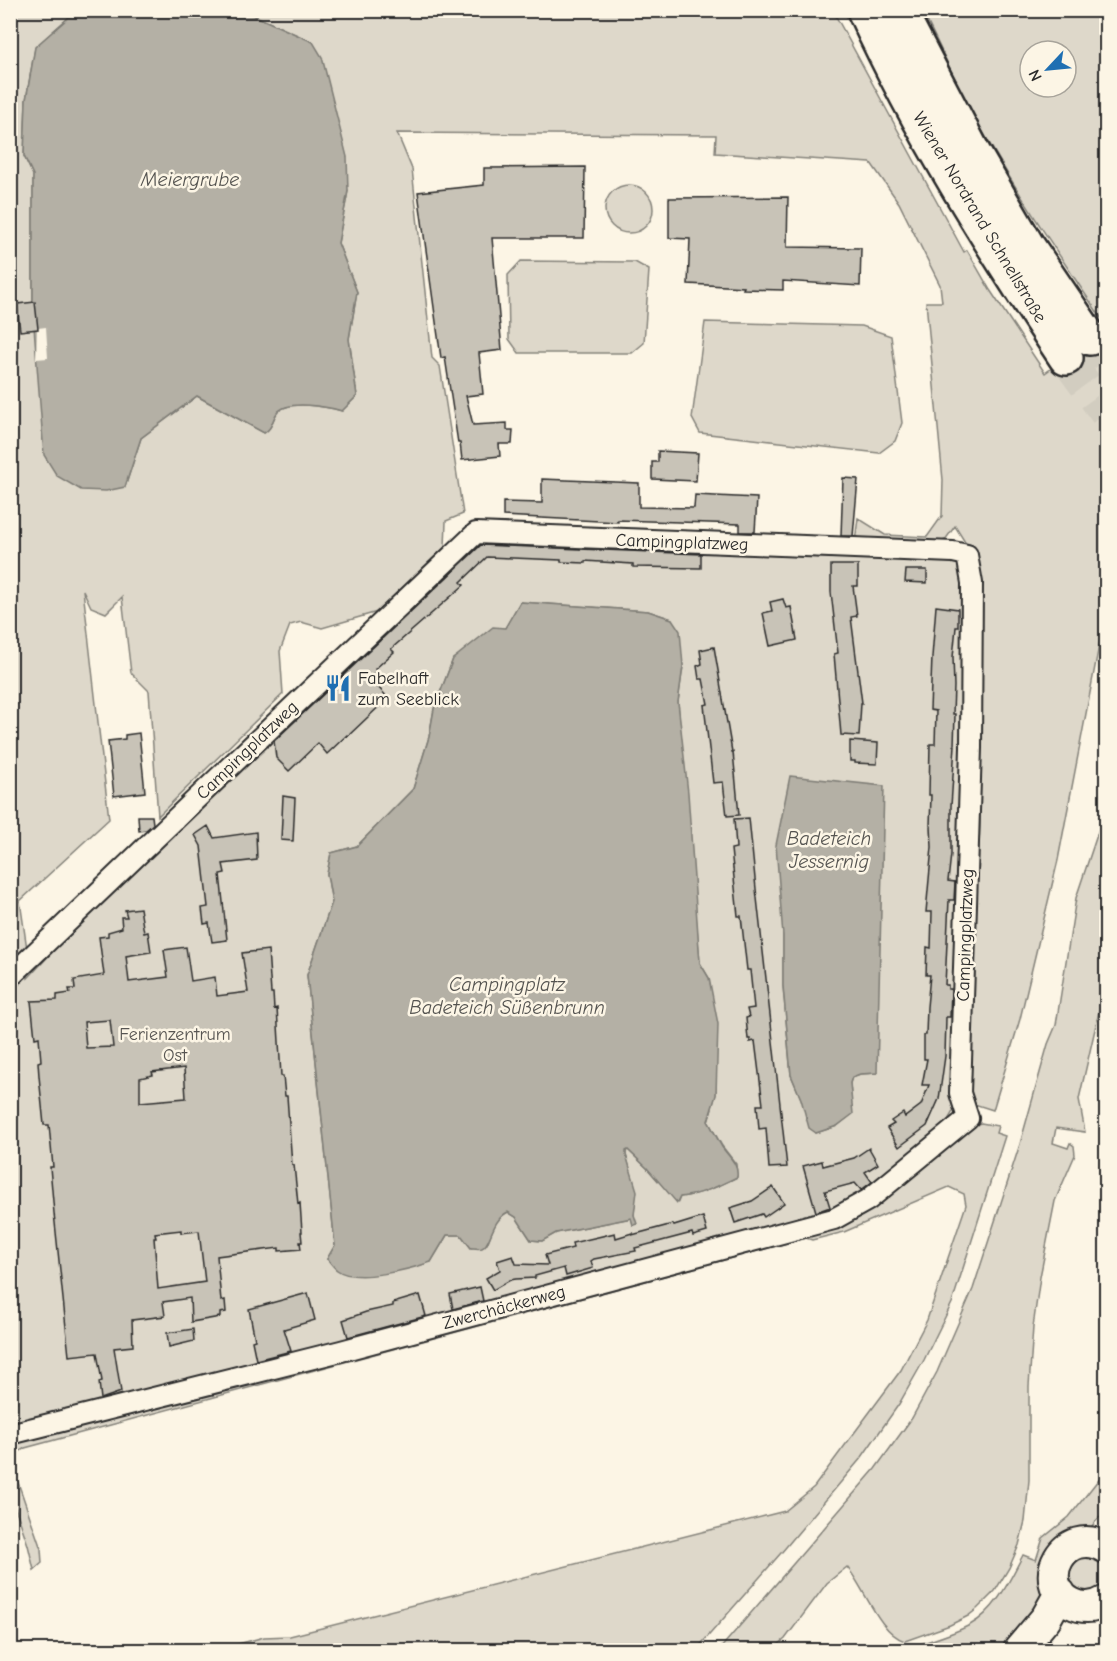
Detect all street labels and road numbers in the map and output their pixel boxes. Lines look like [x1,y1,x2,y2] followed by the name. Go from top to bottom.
[908,108,1051,327] street label: Wiener Nordrand Schnellstraße
[615,530,749,555] street label: Campingplatzweg
[192,697,303,804] street label: Campingplatzweg
[953,868,978,1002] street label: Campingplatzweg
[440,1281,568,1334] street label: Zwerchäckerweg

